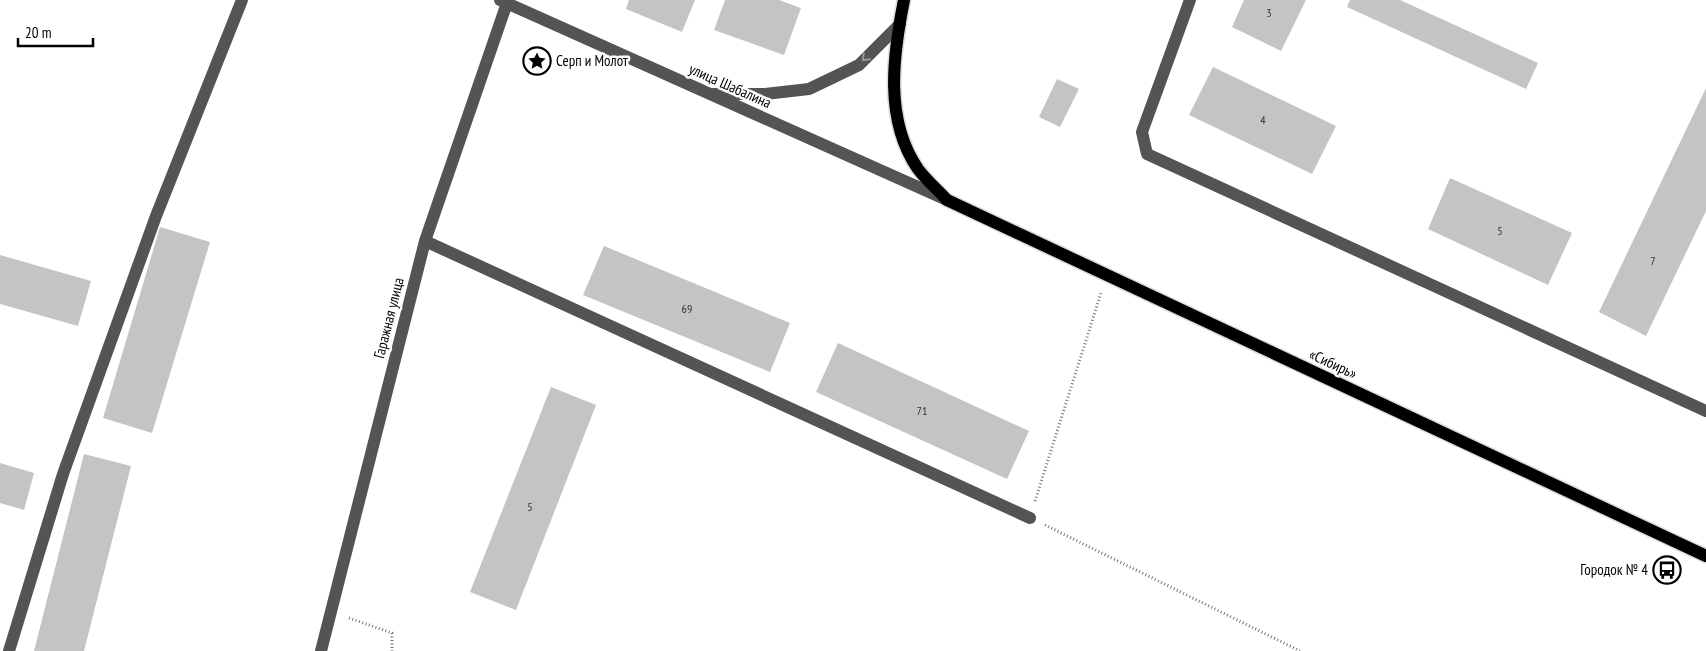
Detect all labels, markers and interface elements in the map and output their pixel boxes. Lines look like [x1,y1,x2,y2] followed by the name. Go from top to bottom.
[1266,5,1272,20] house number: 3
[18,15,92,47] scale bar
[25,23,51,42] text: 20 m
[522,46,552,76] place icon: Серп и Молот
[556,51,628,70] place label: Серп и Молот
[862,52,871,61] one-way arrow
[686,59,774,112] street label: улица Шабалина
[1260,112,1266,127] house number: 4
[1497,223,1503,238] house number: 5
[1650,253,1656,268] house number: 7
[369,275,408,360] street label: Гаражная улица
[682,301,692,316] house number: 69
[1306,344,1360,383] street label: «Сибирь»
[917,403,927,418] house number: 71
[527,499,533,514] house number: 5
[1652,555,1682,585] bus stop icon: Городок № 4
[1580,560,1648,579] place label: Городок № 4

